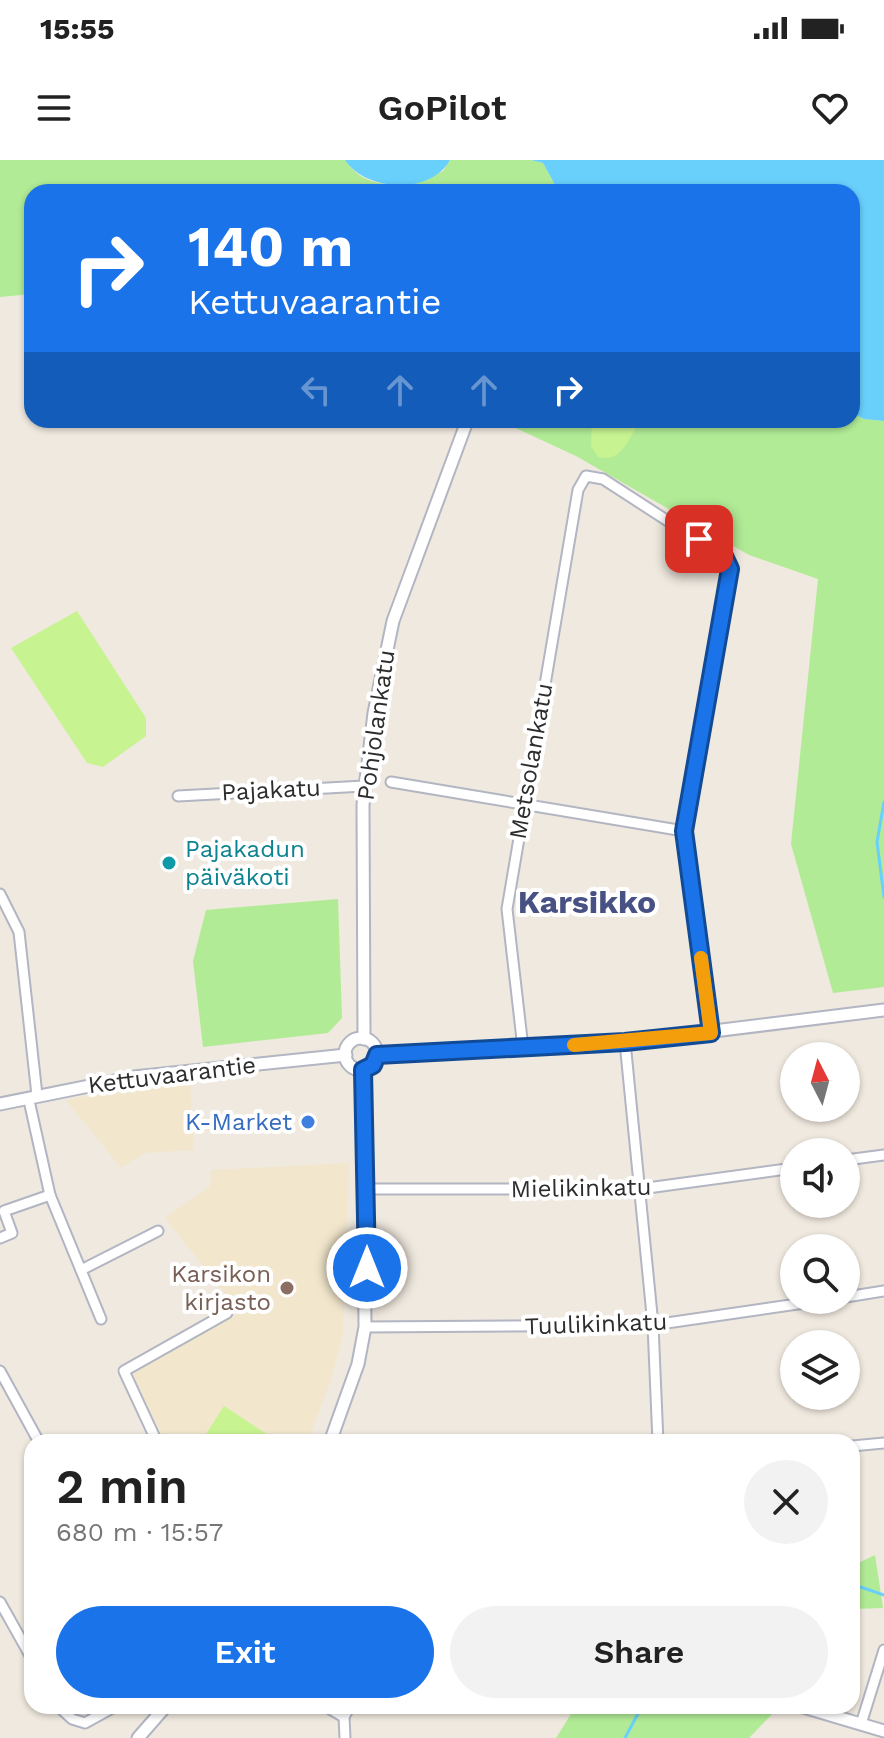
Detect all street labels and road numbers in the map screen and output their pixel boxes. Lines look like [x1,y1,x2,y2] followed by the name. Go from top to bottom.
[352,648,400,802] street label: Pohjolankatu
[503,681,559,841] street label: Metsolankatu
[221,773,321,807] street label: Pajakatu
[86,1051,258,1099] street label: Kettuvaarantie
[510,1173,652,1203] street label: Mielikinkatu
[524,1308,668,1340] street label: Tuulikinkatu

